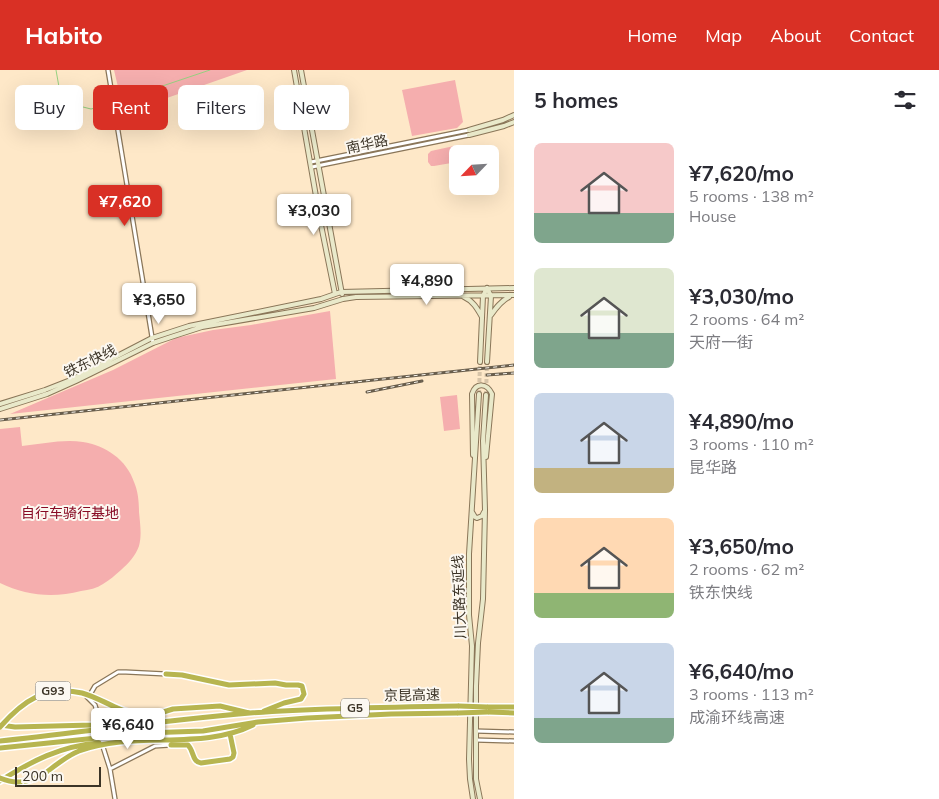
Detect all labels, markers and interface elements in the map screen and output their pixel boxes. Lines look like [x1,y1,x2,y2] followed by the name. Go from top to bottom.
[25,20,103,50] text: Habito
[627,24,677,47] text: Home
[705,24,742,47] text: Map
[770,24,821,47] text: About
[849,24,914,47] text: Contact
[15,85,83,130] chip: Buy
[93,85,168,130] chip: Rent
[178,85,264,130] chip: Filters
[274,85,349,130] chip: New
[891,86,919,114] icon: filters
[534,87,618,113] text: 5 homes
[345,131,389,157] street label: 南华路
[449,145,499,195] north arrow
[449,145,499,195] map controls
[689,160,794,186] text: ¥7,620/mo
[574,163,634,223] icon: home
[84,184,166,227] pin: ¥7,620
[689,186,814,206] text: 5 rooms · 138 m²
[99,191,151,211] text: ¥7,620
[273,194,355,236] pin: ¥3,030
[288,200,340,220] text: ¥3,030
[689,206,736,226] text: House
[386,264,468,306] pin: ¥4,890
[401,270,453,290] text: ¥4,890
[118,282,200,325] pin: ¥3,650
[689,283,794,309] text: ¥3,030/mo
[574,288,634,348] icon: home
[133,289,185,309] text: ¥3,650
[689,309,804,329] text: 2 rooms · 64 m²
[689,332,753,352] text: 天府一街
[61,341,119,381] street label: 铁东快线
[689,408,794,434] text: ¥4,890/mo
[574,413,634,473] icon: home
[689,434,814,454] text: 3 rooms · 110 m²
[689,457,737,477] text: 昆华路
[21,504,119,522] park label: 自行车骑行基地
[689,533,794,559] text: ¥3,650/mo
[574,538,634,598] icon: home
[449,555,469,639] street label: 川大路东延线
[689,559,804,579] text: 2 rooms · 62 m²
[689,582,753,602] text: 铁东快线
[689,658,794,684] text: ¥6,640/mo
[574,663,634,723] icon: home
[36,682,70,700] road number: G93
[689,684,814,704] text: 3 rooms · 113 m²
[384,686,440,704] street label: 京昆高速
[341,698,369,718] road number: G5
[689,707,785,727] text: 成渝环线高速
[87,708,169,750] pin: ¥6,640
[102,714,154,734] text: ¥6,640
[15,764,101,787] scale bar
[22,767,63,785] text: 200 m

